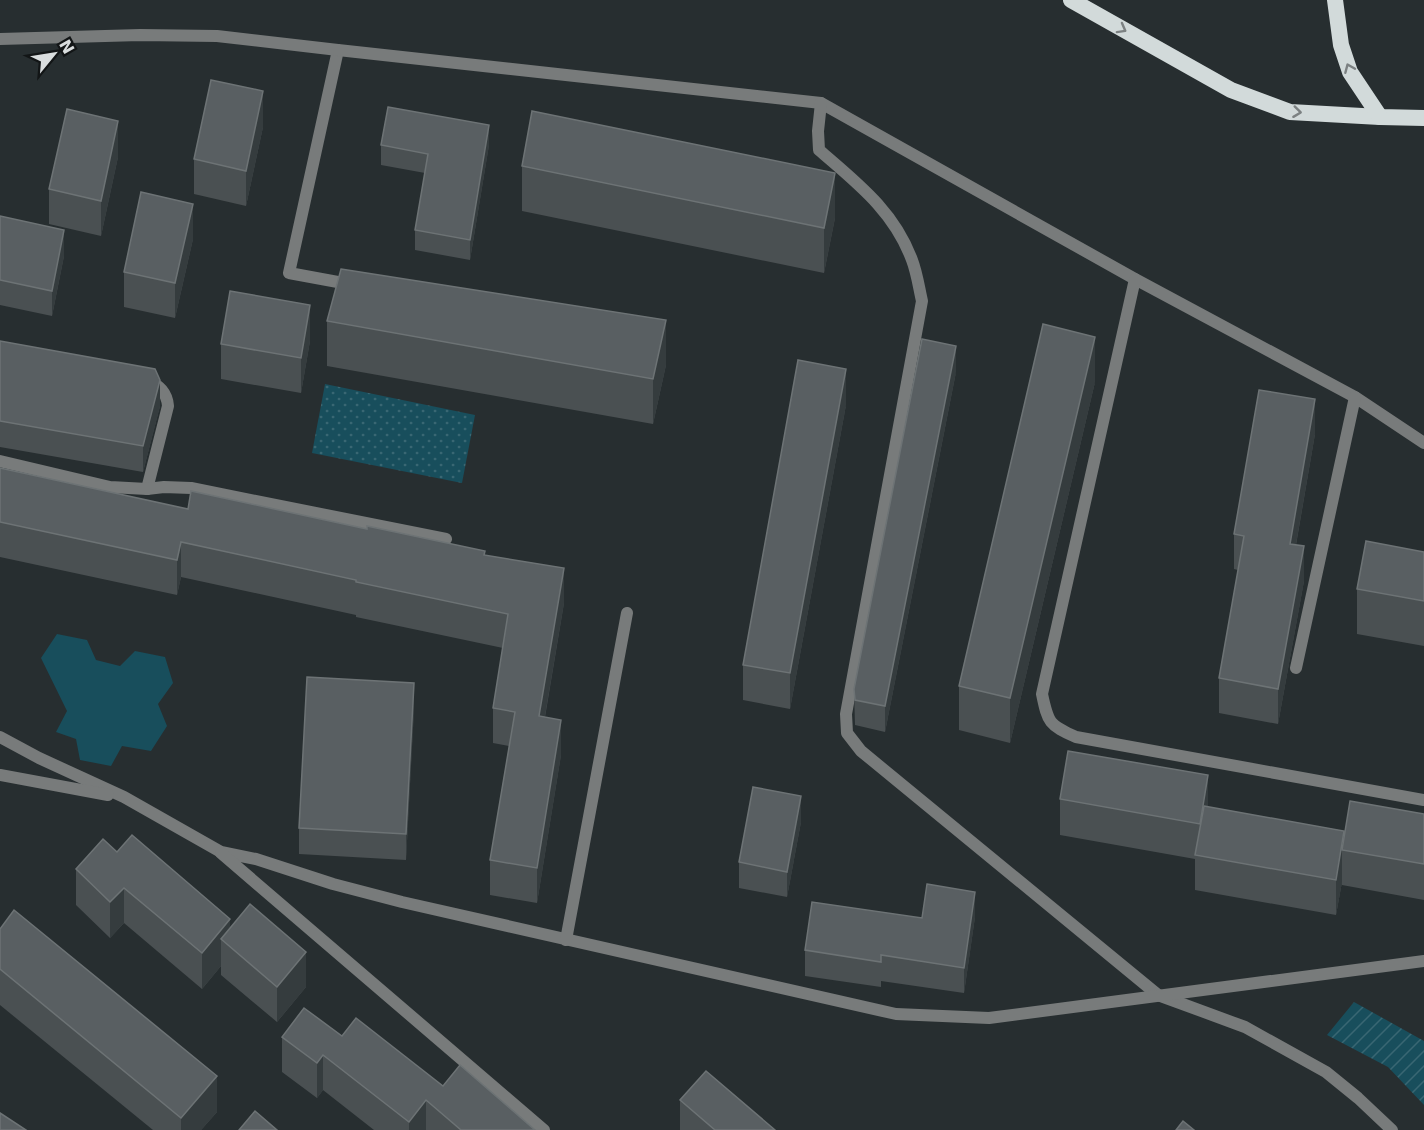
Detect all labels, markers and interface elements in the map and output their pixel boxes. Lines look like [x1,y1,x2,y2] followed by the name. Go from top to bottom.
[1115,22,1126,33] one-way arrow
[24,24,84,84] north arrow
[55,36,78,57] text: N
[1344,63,1356,74] one-way arrow
[1292,105,1301,117] one-way arrow

